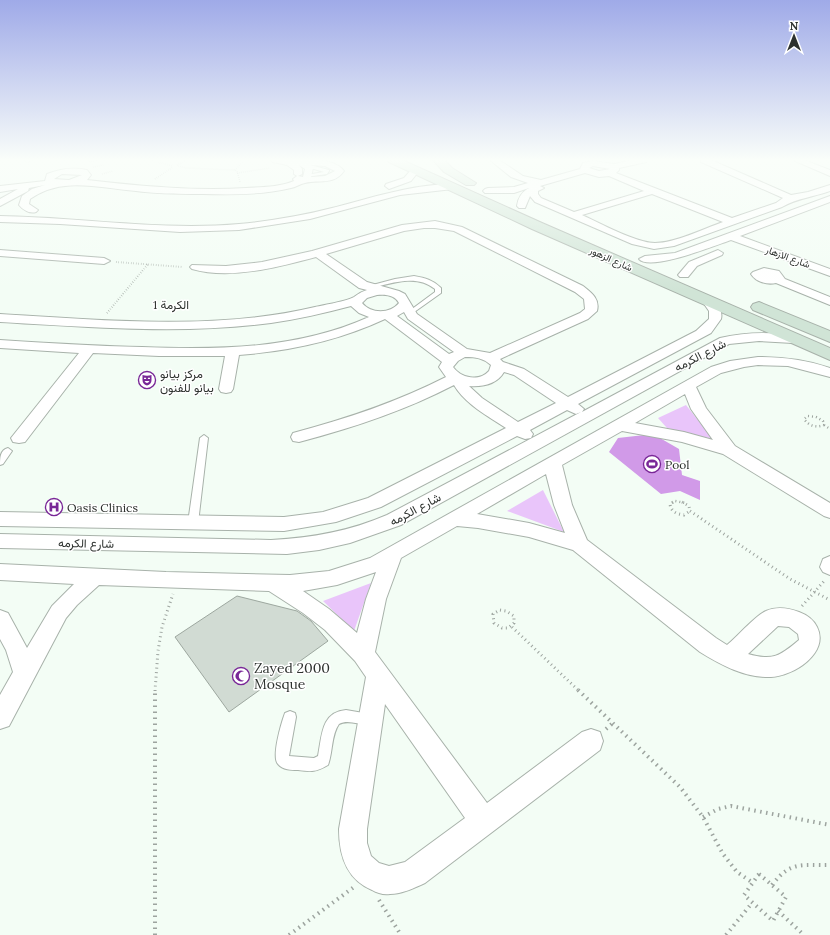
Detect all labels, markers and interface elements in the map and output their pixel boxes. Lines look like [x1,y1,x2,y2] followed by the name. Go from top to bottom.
[774,16,814,56] north arrow
[790,19,799,33] text: N
[587,243,635,274] street label: شارع الزهور
[763,243,812,271] street label: شارع الازهار
[153,297,189,313] district label: الكرمة 1
[672,336,729,376] street label: شارع الكرمه
[160,366,214,396] place label: مركز بيانو بيانو للفنون
[137,370,157,390] theatre icon: مركز بيانو بيانو للفنون
[642,454,662,474] sports icon: Pool
[665,457,689,472] place label: Pool
[387,489,444,531] street label: شارع الكرمه
[44,497,64,517] hospital icon: Oasis Clinics
[67,500,138,515] place label: Oasis Clinics
[58,535,114,553] street label: شارع الكرمه
[254,659,330,693] place label: Zayed 2000 Mosque
[231,666,251,686] mosque icon: Zayed 2000 Mosque

